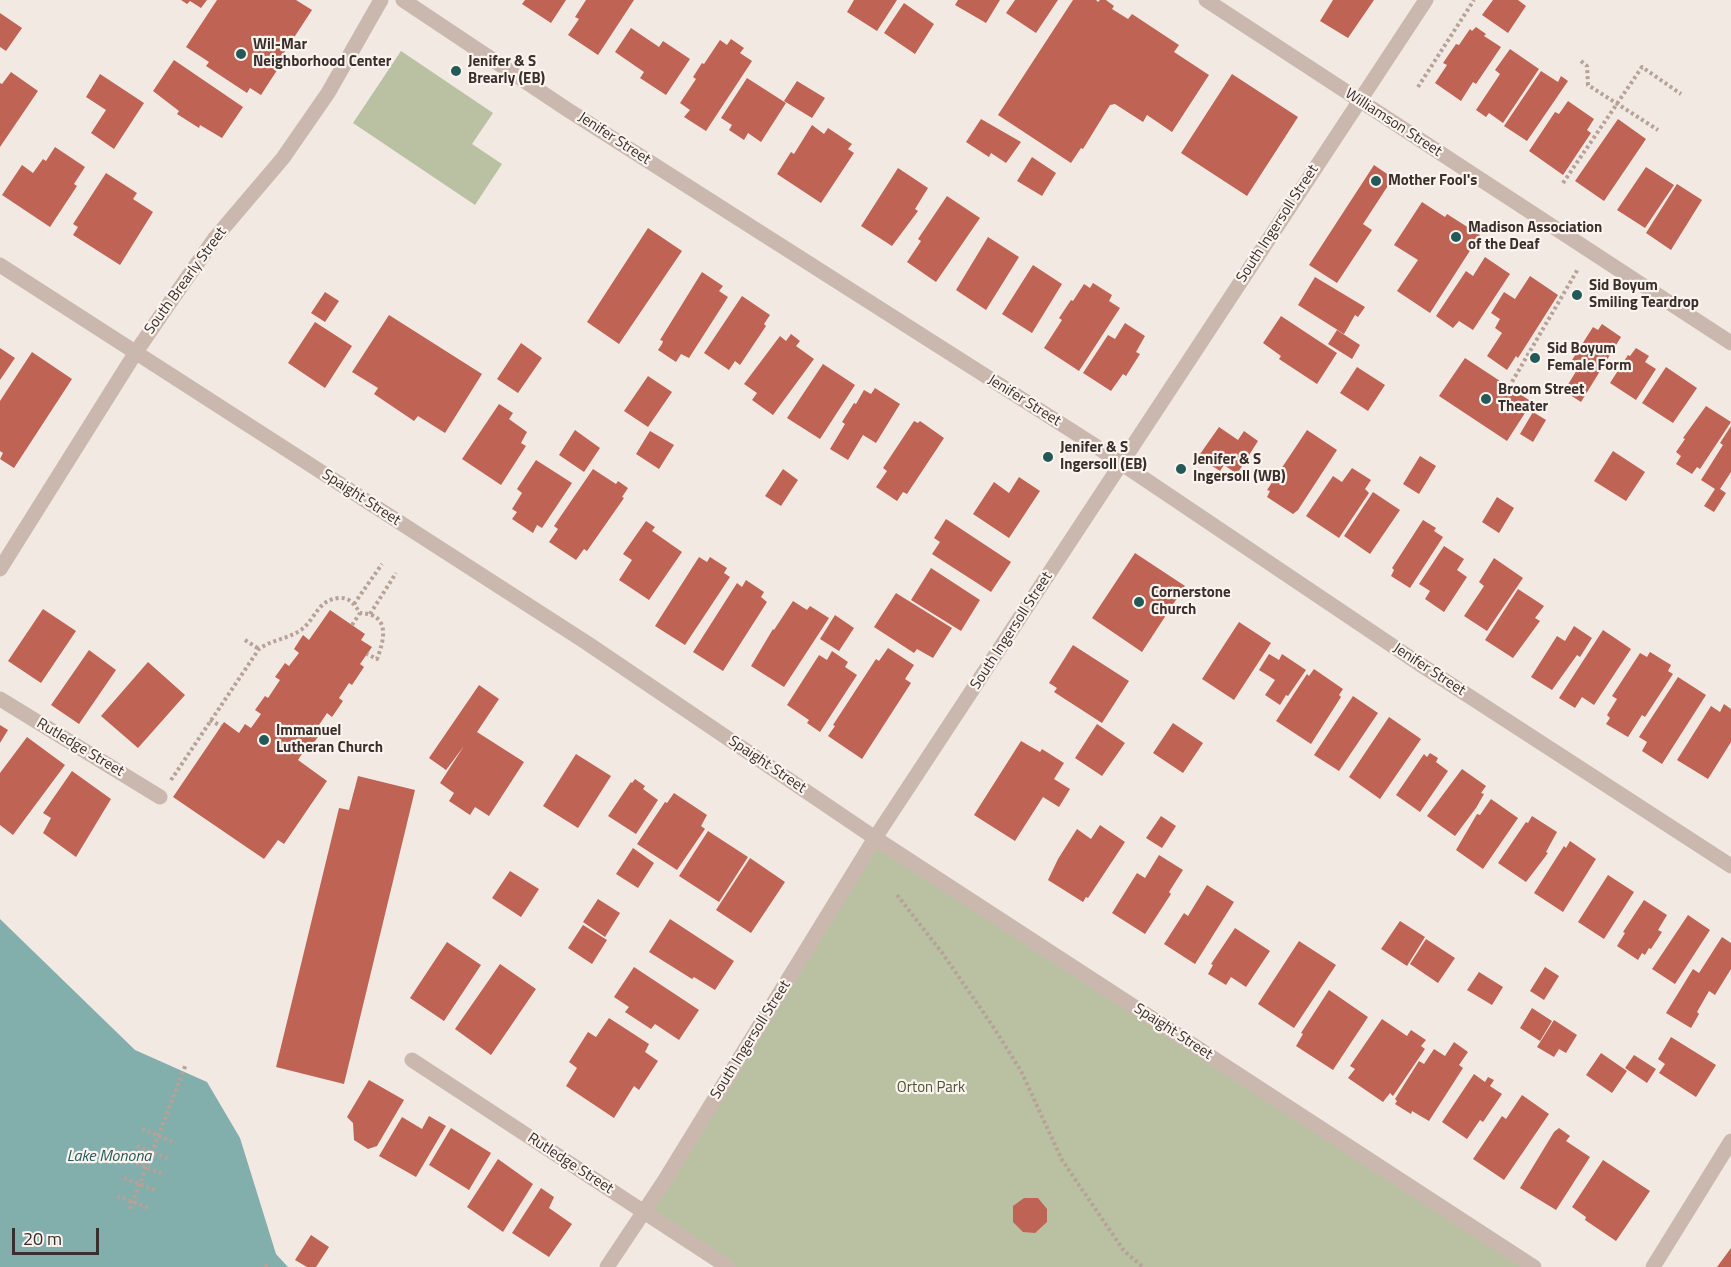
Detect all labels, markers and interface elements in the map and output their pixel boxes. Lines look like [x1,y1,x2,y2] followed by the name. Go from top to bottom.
[253,36,391,71] place label: Wil-Mar Neighborhood Center
[234,47,248,61] marker: Wil-Mar Neighborhood Center
[468,53,545,88] place label: Jenifer & S Brearly (EB)
[449,64,463,78] marker: Jenifer & S Brearly (EB)
[1341,85,1445,161] street label: Williamson Street
[574,109,654,169] street label: Jenifer Street
[1233,162,1323,286] street label: South Ingersoll Street
[1388,172,1477,190] place label: Mother Fool's
[1369,174,1383,188] marker: Mother Fool's
[1468,219,1602,254] place label: Madison Association of the Deaf
[141,224,231,338] street label: South Brearly Street
[1449,230,1463,244] marker: Madison Association of the Deaf
[1589,277,1699,312] place label: Sid Boyum Smiling Teardrop
[1570,288,1584,302] marker: Sid Boyum Smiling Teardrop
[1547,340,1631,375] place label: Sid Boyum Female Form
[1528,351,1542,365] marker: Sid Boyum Female Form
[984,371,1064,431] street label: Jenifer Street
[1498,381,1584,416] place label: Broom Street Theater
[1479,392,1493,406] marker: Broom Street Theater
[1060,439,1147,474] place label: Jenifer & S Ingersoll (EB)
[1041,450,1055,464] marker: Jenifer & S Ingersoll (EB)
[1193,451,1286,486] place label: Jenifer & S Ingersoll (WB)
[1174,462,1188,476] marker: Jenifer & S Ingersoll (WB)
[318,466,404,530] street label: Spaight Street
[967,569,1057,693] street label: South Ingersoll Street
[1151,584,1231,619] place label: Cornerstone Church
[1132,595,1146,609] marker: Cornerstone Church
[1389,640,1469,700] street label: Jenifer Street
[33,715,127,781] street label: Rutledge Street
[276,722,383,757] place label: Immanuel Lutheran Church
[725,732,809,798] street label: Spaight Street
[257,733,271,747] marker: Immanuel Lutheran Church
[707,977,795,1103] street label: South Ingersoll Street
[1130,1000,1216,1064] street label: Spaight Street
[897,1079,965,1097] park label: Orton Park
[524,1130,616,1198] street label: Rutledge Street
[67,1147,151,1167] water label: Lake Monona
[15,1216,102,1254] scale bar
[23,1225,62,1252] text: 20 m

